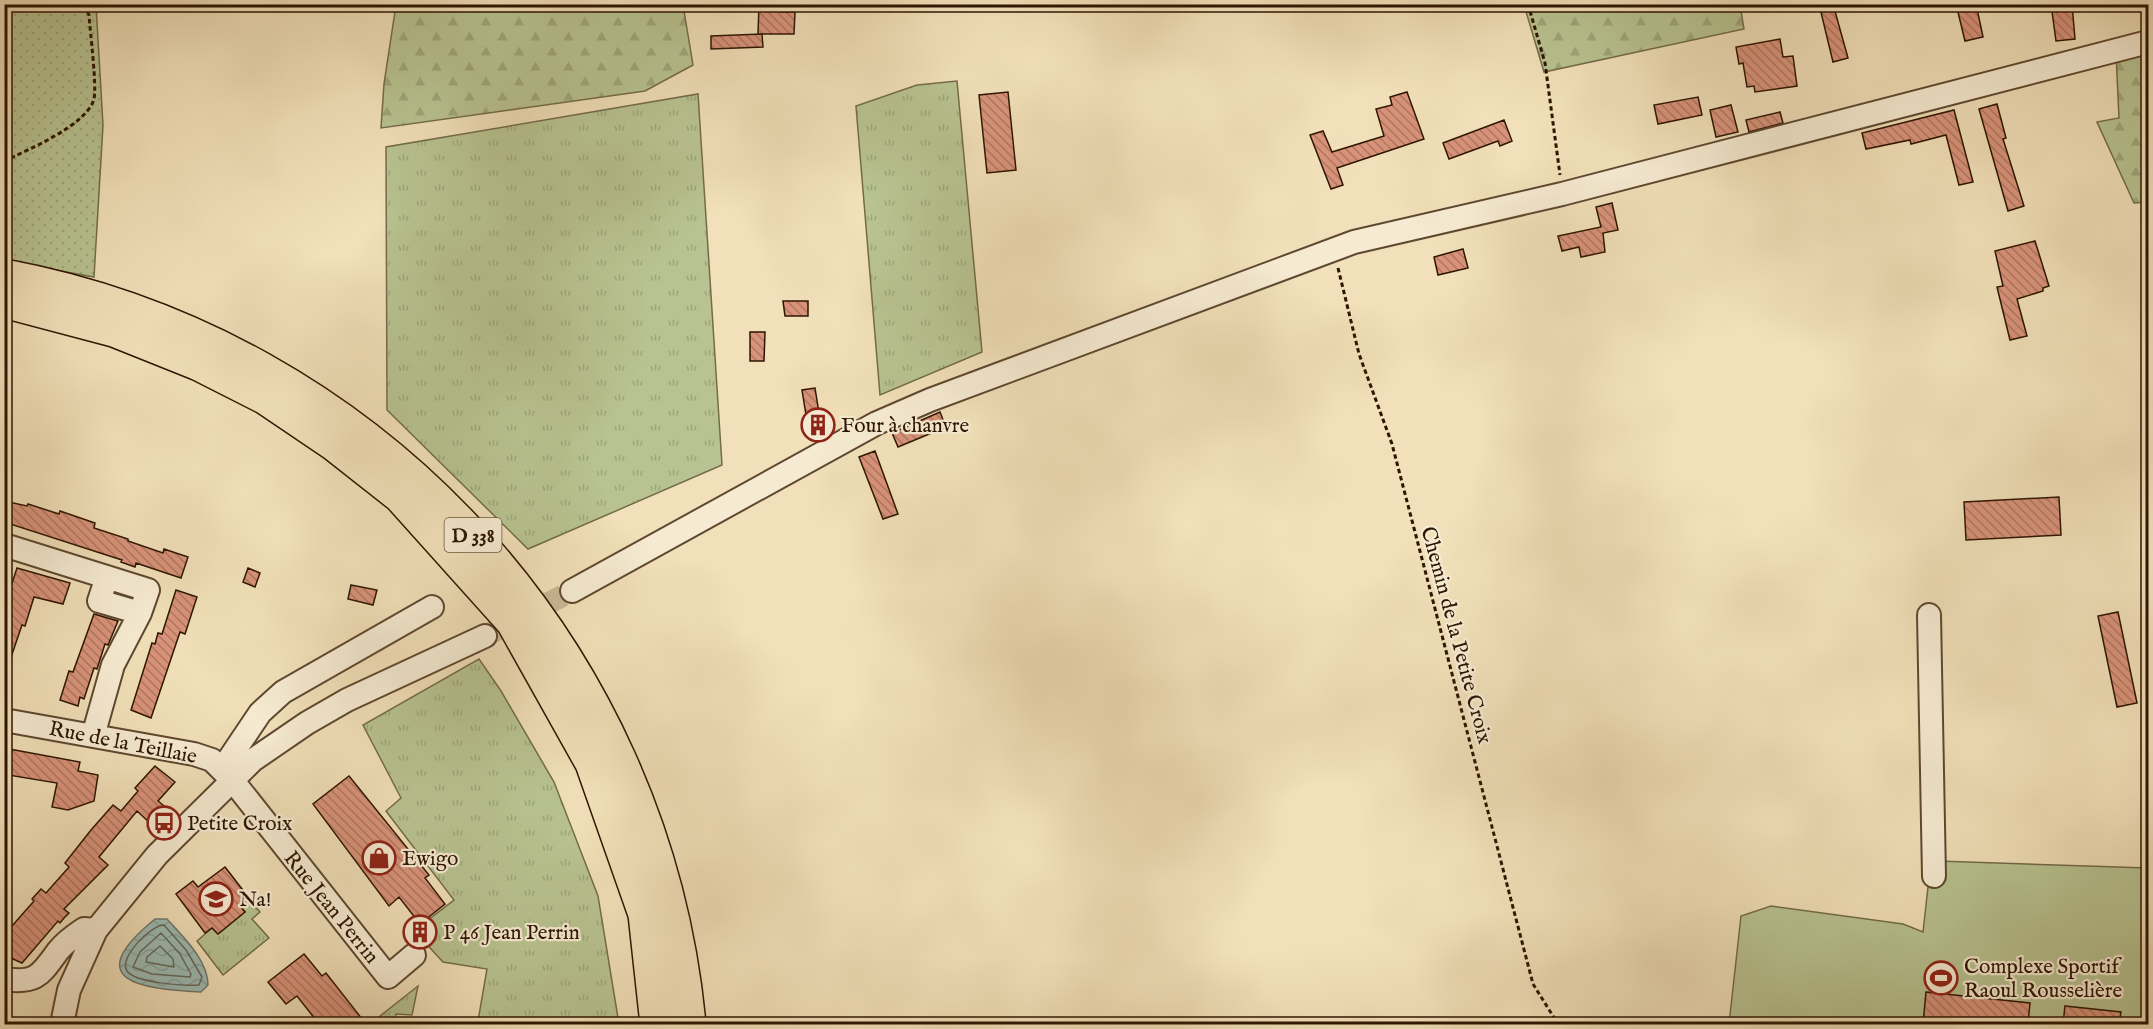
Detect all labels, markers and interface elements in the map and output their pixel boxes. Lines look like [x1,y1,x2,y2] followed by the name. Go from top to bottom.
[800,407,836,443] building icon: Four à chanvre
[841,413,969,440] place label: Four à chanvre
[444,518,502,552] road number: D 338
[1414,524,1498,747] street label: Chemin de la Petite Croix
[46,716,199,771] street label: Rue de la Teillaie
[146,805,182,841] bus stop icon: Petite Croix
[187,811,292,838] place label: Petite Croix
[361,840,397,876] shop icon: Ewigo
[277,846,385,970] street label: Rue Jean Perrin
[402,846,458,873] place label: Ewigo
[198,881,234,917] school or university icon: Na!
[239,887,271,914] place label: Na!
[402,914,438,950] building icon: P 46 Jean Perrin
[443,920,580,947] place label: P 46 Jean Perrin
[1964,954,2122,1005] place label: Complexe Sportif Raoul Rousselière
[1923,960,1959,996] sports icon: Complexe Sportif Raoul Rousselière

